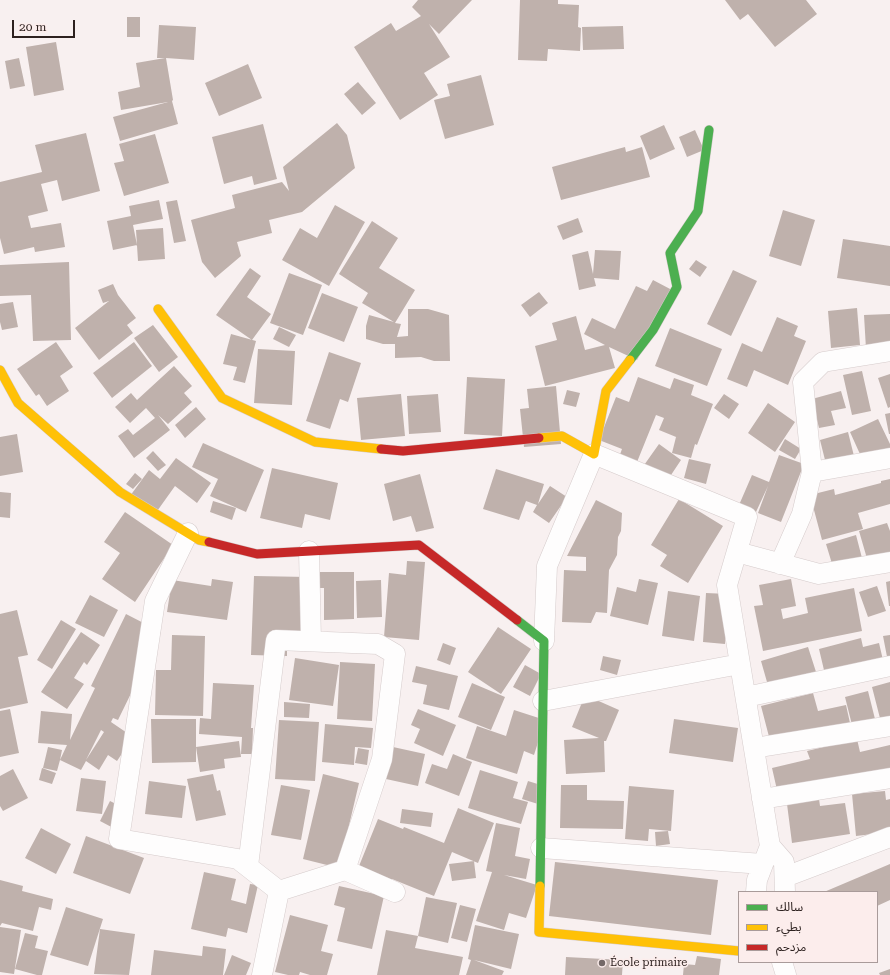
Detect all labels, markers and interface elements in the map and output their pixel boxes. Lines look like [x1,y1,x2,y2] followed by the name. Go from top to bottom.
[14,12,77,38] scale bar
[19,20,46,34] text: 20 m
[738,891,878,963] legend
[776,900,803,914] text: سالك
[776,920,802,934] text: بطيء
[776,940,806,954] text: مزدحم
[610,956,687,970] place label: École primaire
[597,958,607,968] marker: École primaire

